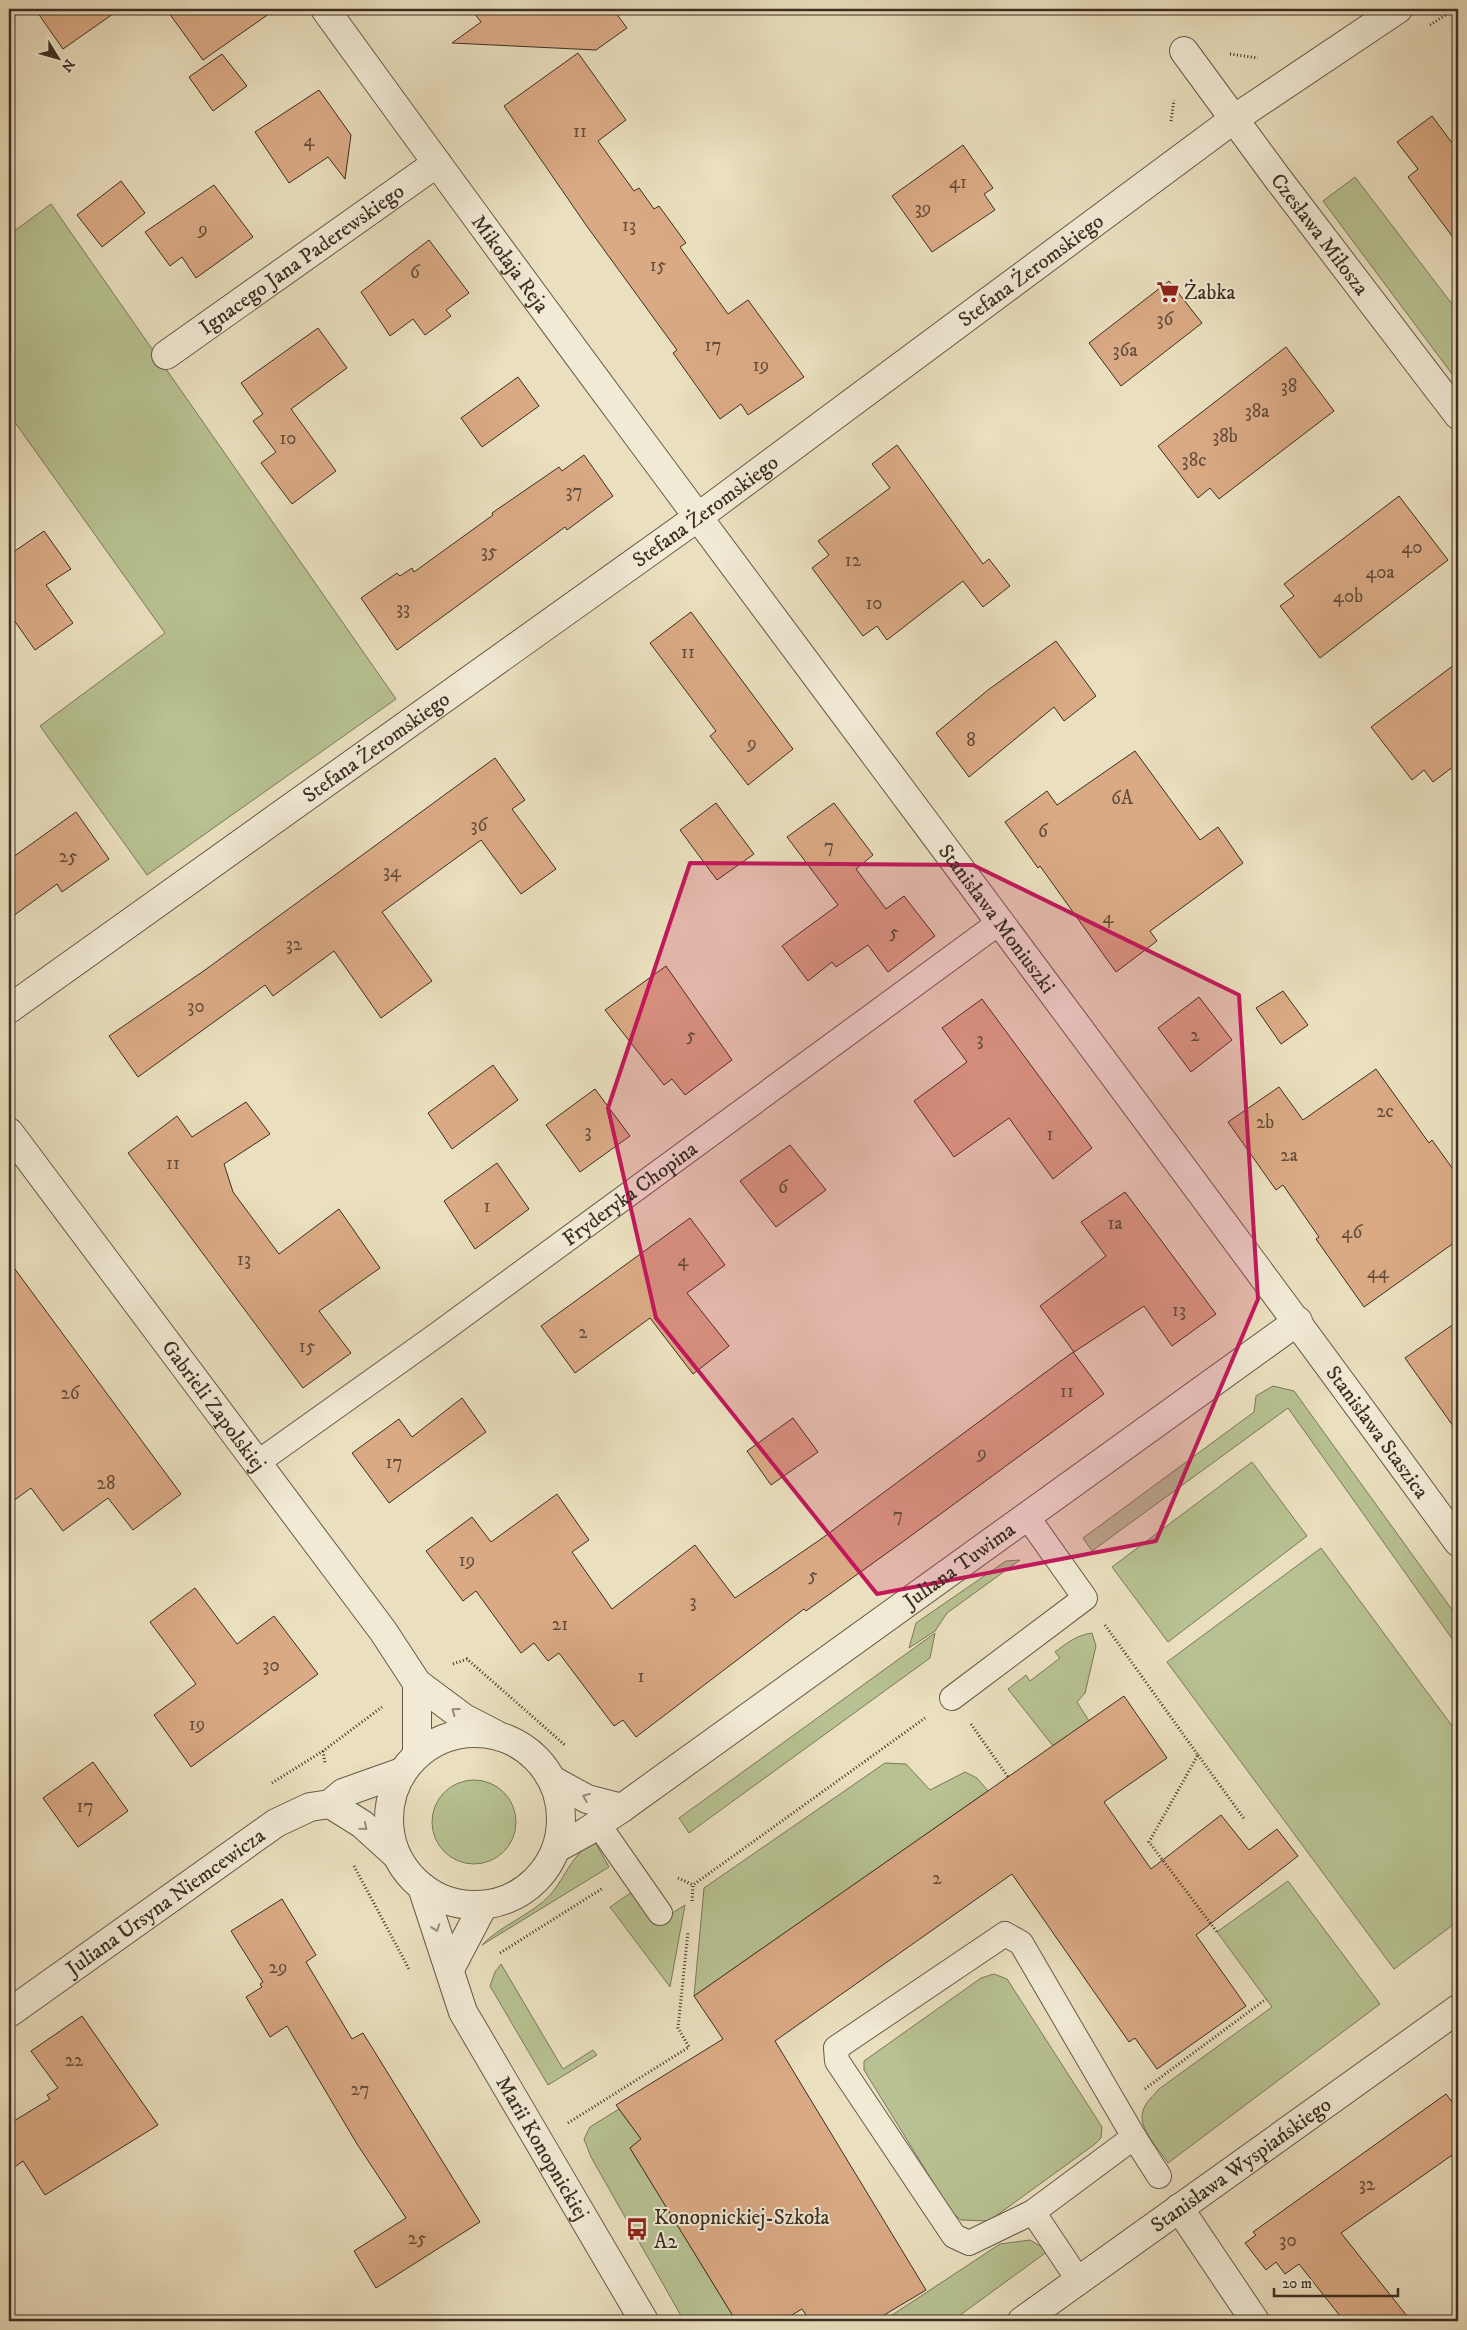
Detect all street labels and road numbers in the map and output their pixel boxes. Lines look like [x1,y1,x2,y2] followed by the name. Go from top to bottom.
[1264,168,1374,301] street label: Czesława Miłosza
[195,178,410,341] street label: Ignacego Jana Paderewskiego
[953,208,1109,333] street label: Stefana Żeromskiego
[465,210,554,318] street label: Mikołaja Reja
[628,450,784,574] street label: Stefana Żeromskiego
[298,686,455,809] street label: Stefana Żeromskiego
[932,839,1061,999] street label: Stanisława Moniuszki
[558,1136,703,1252] street label: Fryderyka Chopina
[156,1335,271,1477] street label: Gabrieli Zapolskiej
[1320,1361,1434,1504] street label: Stanisława Staszica
[897,1517,1021,1616] street label: Juliana Tuwima
[60,1823,271,1983] street label: Juliana Ursyna Niemcewicza
[489,2072,594,2225] street label: Marii Konopnickiej
[1146,2092,1337,2239] street label: Stanisława Wyspiańskiego

